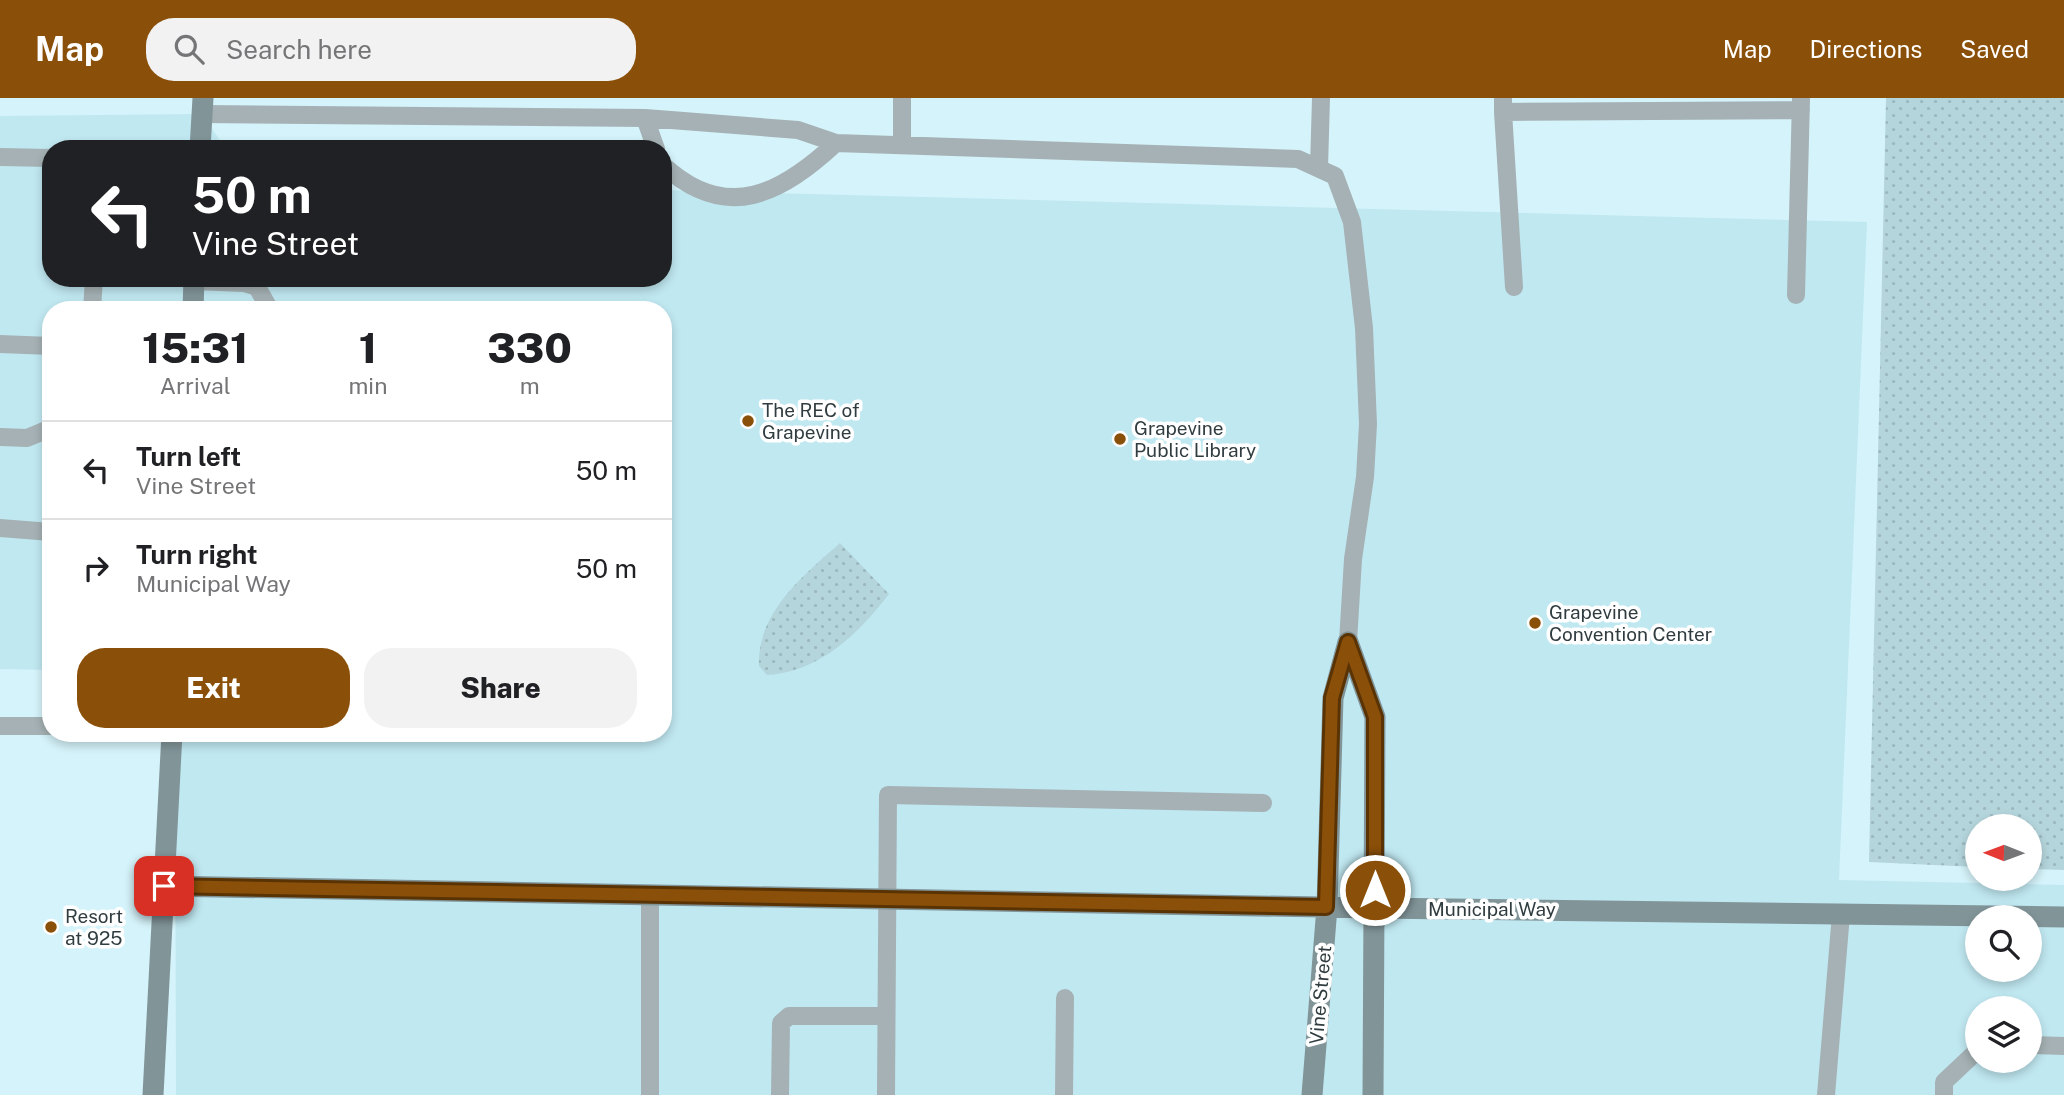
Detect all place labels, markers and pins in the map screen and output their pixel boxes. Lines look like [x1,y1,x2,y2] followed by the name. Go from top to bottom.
[762,399,859,443] place label: The REC of Grapevine
[740,413,756,429] marker: The REC of Grapevine
[1134,417,1256,461] place label: Grapevine Public Library
[1112,431,1128,447] marker: Grapevine Public Library
[1549,601,1712,645] place label: Grapevine Convention Center
[1527,615,1543,631] marker: Grapevine Convention Center
[134,856,194,916] pin
[65,905,123,949] place label: Resort at 925
[43,919,59,935] marker: Resort at 925

